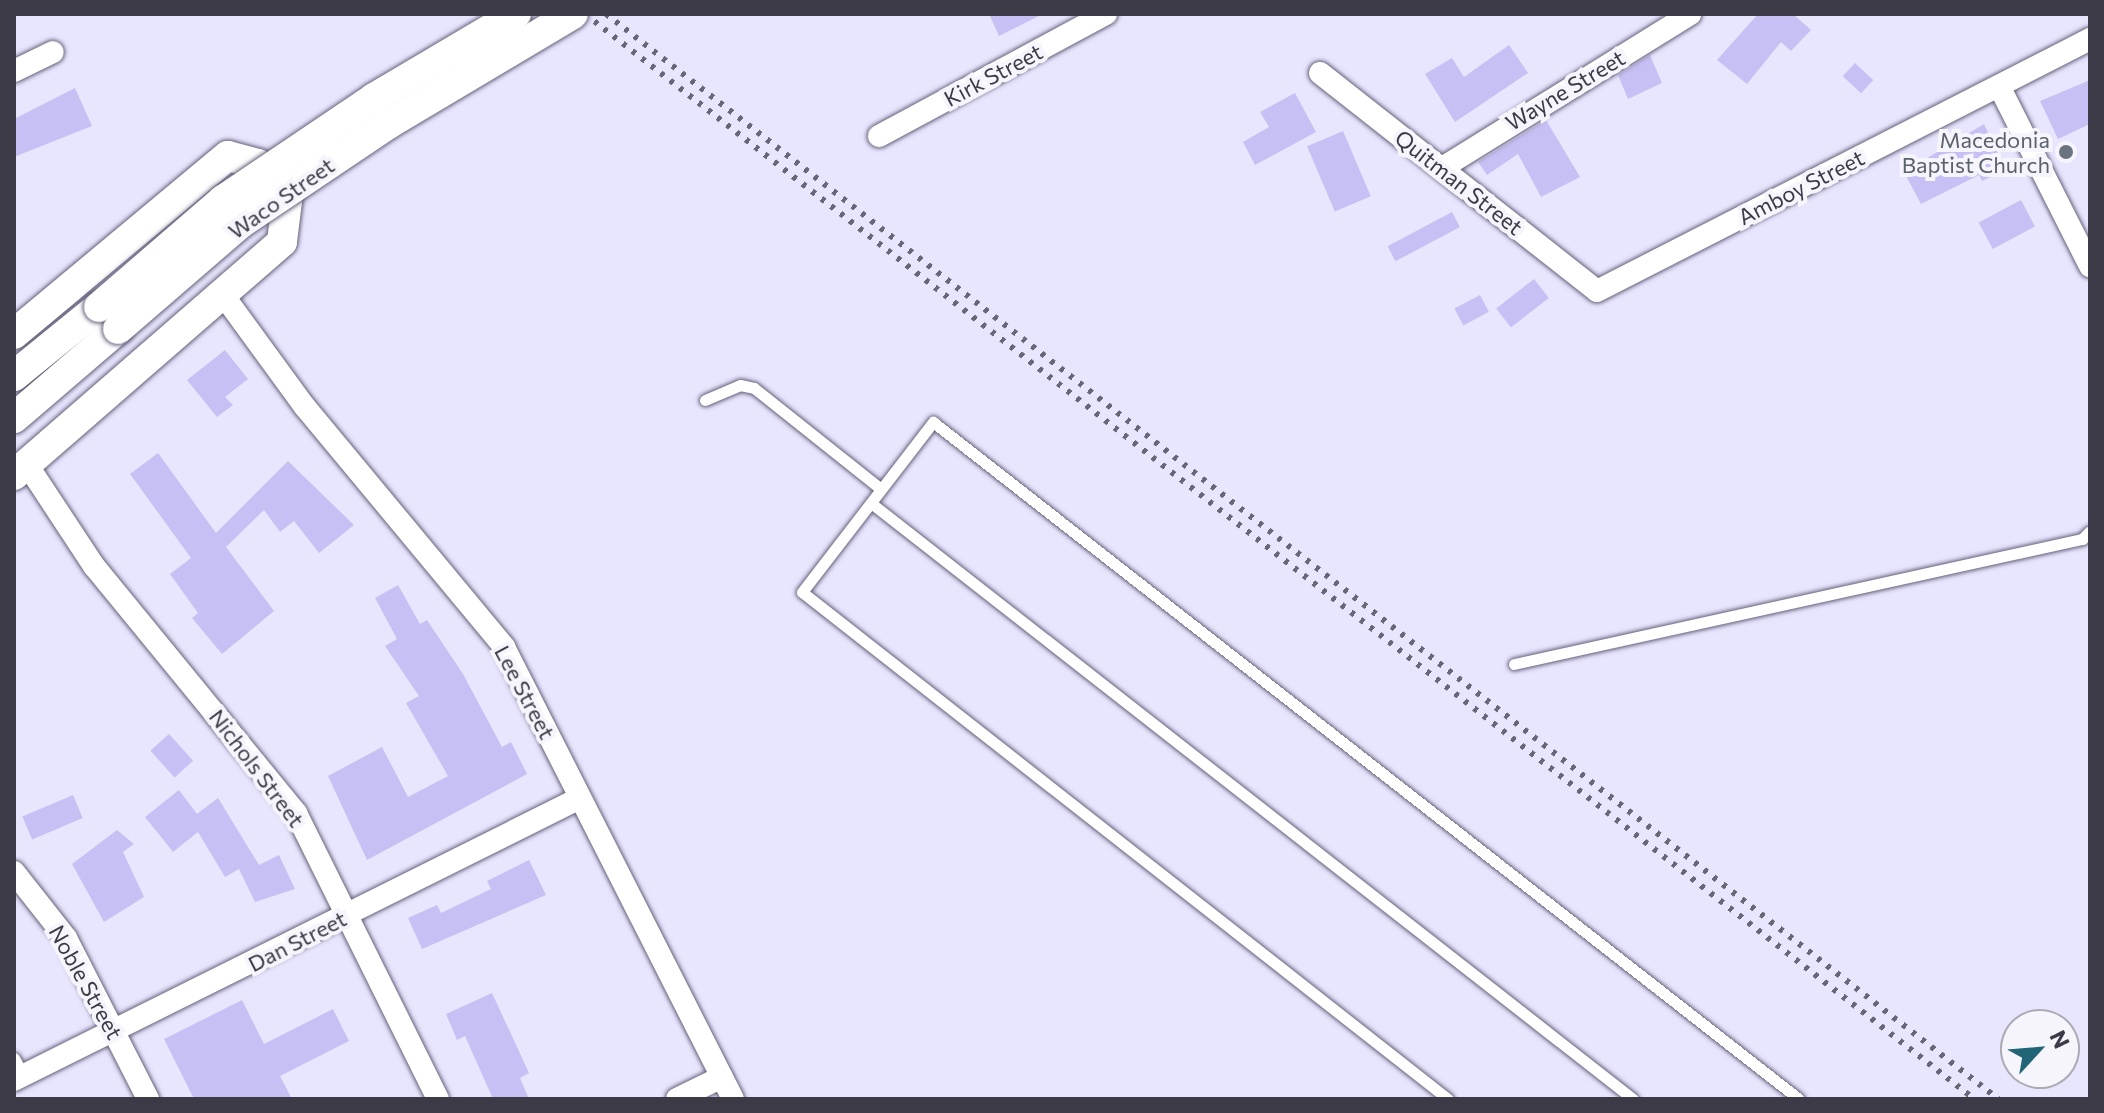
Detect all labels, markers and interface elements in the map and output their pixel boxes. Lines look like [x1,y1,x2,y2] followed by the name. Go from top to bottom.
[939,38,1047,112] street label: Kirk Street
[1501,44,1629,136] street label: Wayne Street
[1390,124,1528,240] street label: Quitman Street
[1902,126,2050,178] place label: Macedonia Baptist Church
[2057,143,2075,161] marker: Macedonia Baptist Church
[1734,144,1868,230] street label: Amboy Street
[223,152,339,244] street label: Waco Street
[489,641,561,743] street label: Lee Street
[204,704,310,832] street label: Nichols Street
[243,905,351,977] street label: Dan Street
[44,920,128,1044] street label: Noble Street
[2000,1009,2080,1089] north arrow
[2044,1026,2076,1052] text: N

